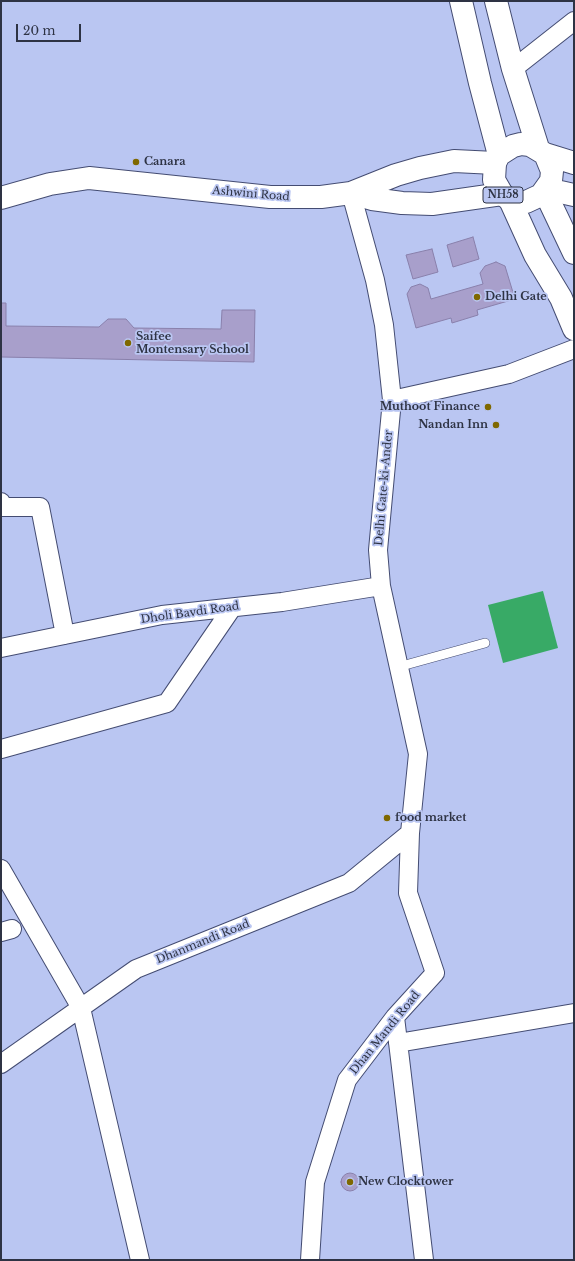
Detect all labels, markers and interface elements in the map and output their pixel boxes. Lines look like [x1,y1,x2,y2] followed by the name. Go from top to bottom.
[18,16,83,42] scale bar
[23,23,55,38] text: 20 m
[144,155,185,169] place label: Canara
[131,157,141,167] marker: Canara
[212,184,290,204] street label: Ashwini Road
[483,187,523,203] road number: NH58
[485,290,547,304] place label: Delhi Gate
[472,292,482,302] marker: Delhi Gate
[136,330,249,356] place label: Saifee Montensary School
[123,338,133,348] marker: Saifee Montensary School
[380,400,480,414] place label: Muthoot Finance
[483,402,493,412] marker: Muthoot Finance
[418,418,488,432] place label: Nandan Inn
[491,420,501,430] marker: Nandan Inn
[372,430,396,546] street label: Delhi Gate-ki-Ander
[140,600,240,626] street label: Dholi Bavdi Road
[395,811,466,825] place label: food market
[382,813,392,823] marker: food market
[154,917,252,967] street label: Dhanmandi Road
[347,989,423,1077] street label: Dhan Mandi Road
[358,1175,454,1189] place label: New Clocktower
[345,1177,355,1187] marker: New Clocktower

